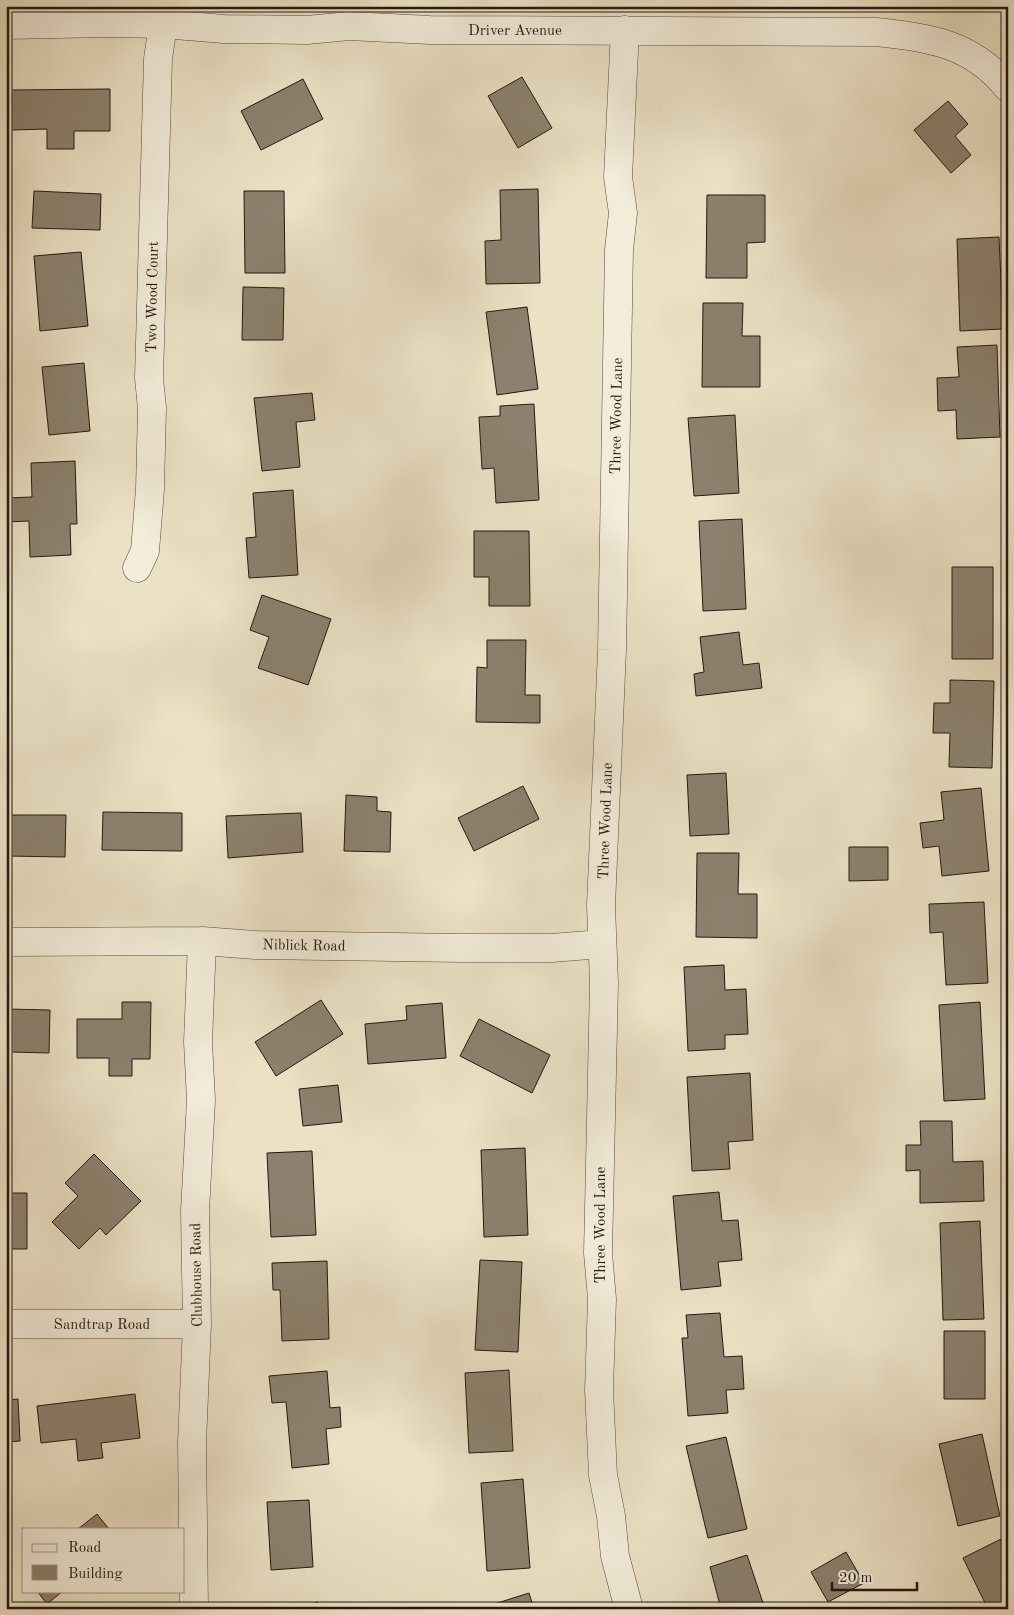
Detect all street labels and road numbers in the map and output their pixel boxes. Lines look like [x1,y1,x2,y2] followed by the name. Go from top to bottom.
[468,24,562,39] street label: Driver Avenue
[145,241,162,353] street label: Two Wood Court
[609,357,626,475] street label: Three Wood Lane
[597,762,616,880] street label: Three Wood Lane
[262,938,346,955] street label: Niblick Road
[594,1166,609,1283] street label: Three Wood Lane
[189,1222,206,1327] street label: Clubhouse Road
[54,1318,151,1333] street label: Sandtrap Road

